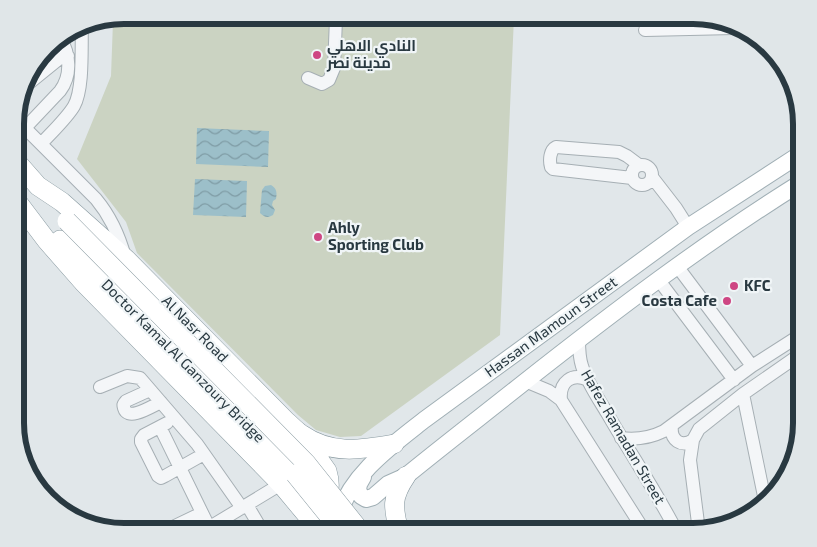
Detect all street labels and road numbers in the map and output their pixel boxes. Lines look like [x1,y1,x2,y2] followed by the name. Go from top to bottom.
[481,272,620,380] street label: Hassan Mamoun Street
[98,275,269,446] street label: Doctor Kamal Al Ganzoury Bridge
[159,291,233,365] street label: Al Nasr Road
[578,366,670,507] street label: Hafez Ramadan Street

